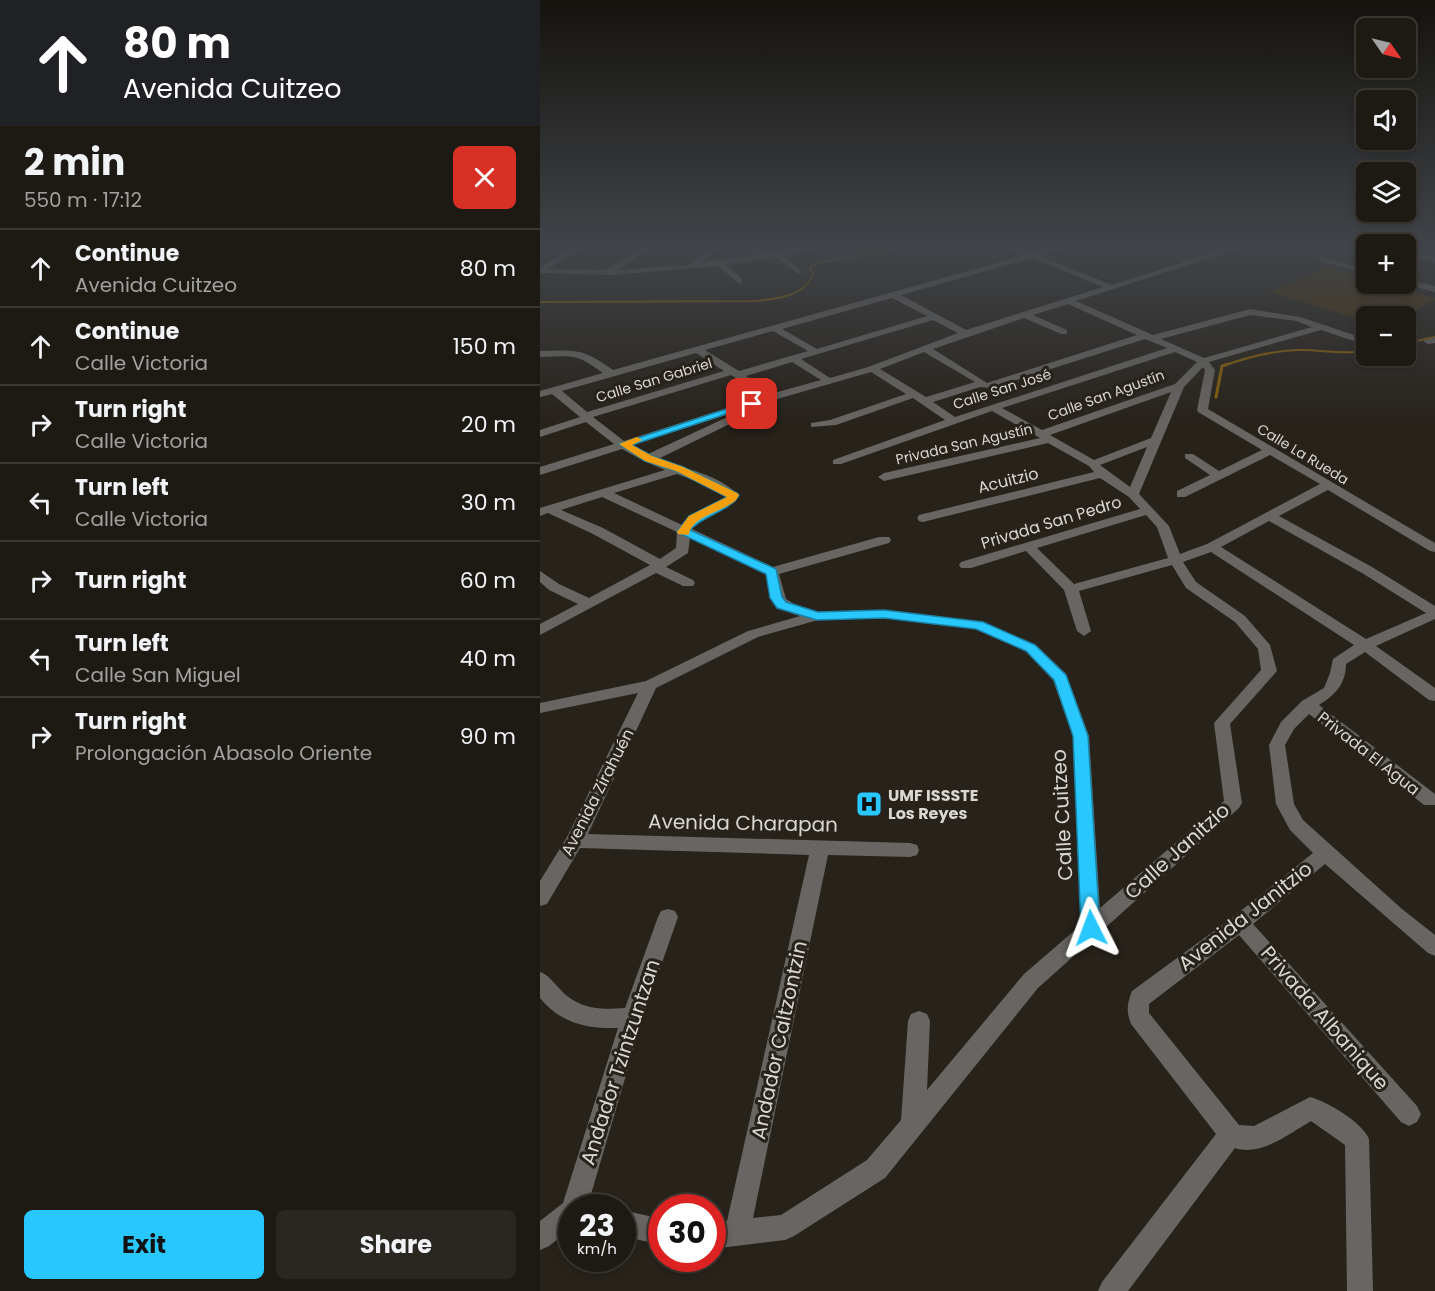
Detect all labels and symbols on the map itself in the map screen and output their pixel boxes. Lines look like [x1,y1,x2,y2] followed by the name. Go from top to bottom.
[1356,18,1416,78] north arrow
[593,353,715,407] street label: Calle San Gabriel
[950,364,1054,414] street label: Calle San José
[1045,365,1167,425] street label: Calle San Agustín
[726,378,777,429] pin
[894,419,1034,469] street label: Privada San Agustín
[1253,419,1353,489] street label: Calle La Rueda
[975,462,1041,499] street label: Acuitzio
[978,490,1124,555] street label: Privada San Pedro
[1313,706,1425,801] street label: Privada El Agua
[555,725,639,860] street label: Avenida Zirahuén
[1045,749,1079,881] street label: Calle Cuitzeo
[888,784,978,825] place label: UMF ISSSTE Los Reyes
[854,789,884,819] hospital icon: UMF ISSSTE Los Reyes
[1118,796,1236,906] street label: Calle Janitzio
[648,807,838,839] street label: Avenida Charapan
[1172,855,1318,977] street label: Avenida Janitzio
[1059,896,1123,960] position arrow
[744,938,814,1142] street label: Andador Caltzontzin
[1254,940,1396,1096] street label: Privada Albanique
[574,956,666,1168] street label: Andador Tzintzuntzan
[648,1194,726,1272] speed limit sign: 30

